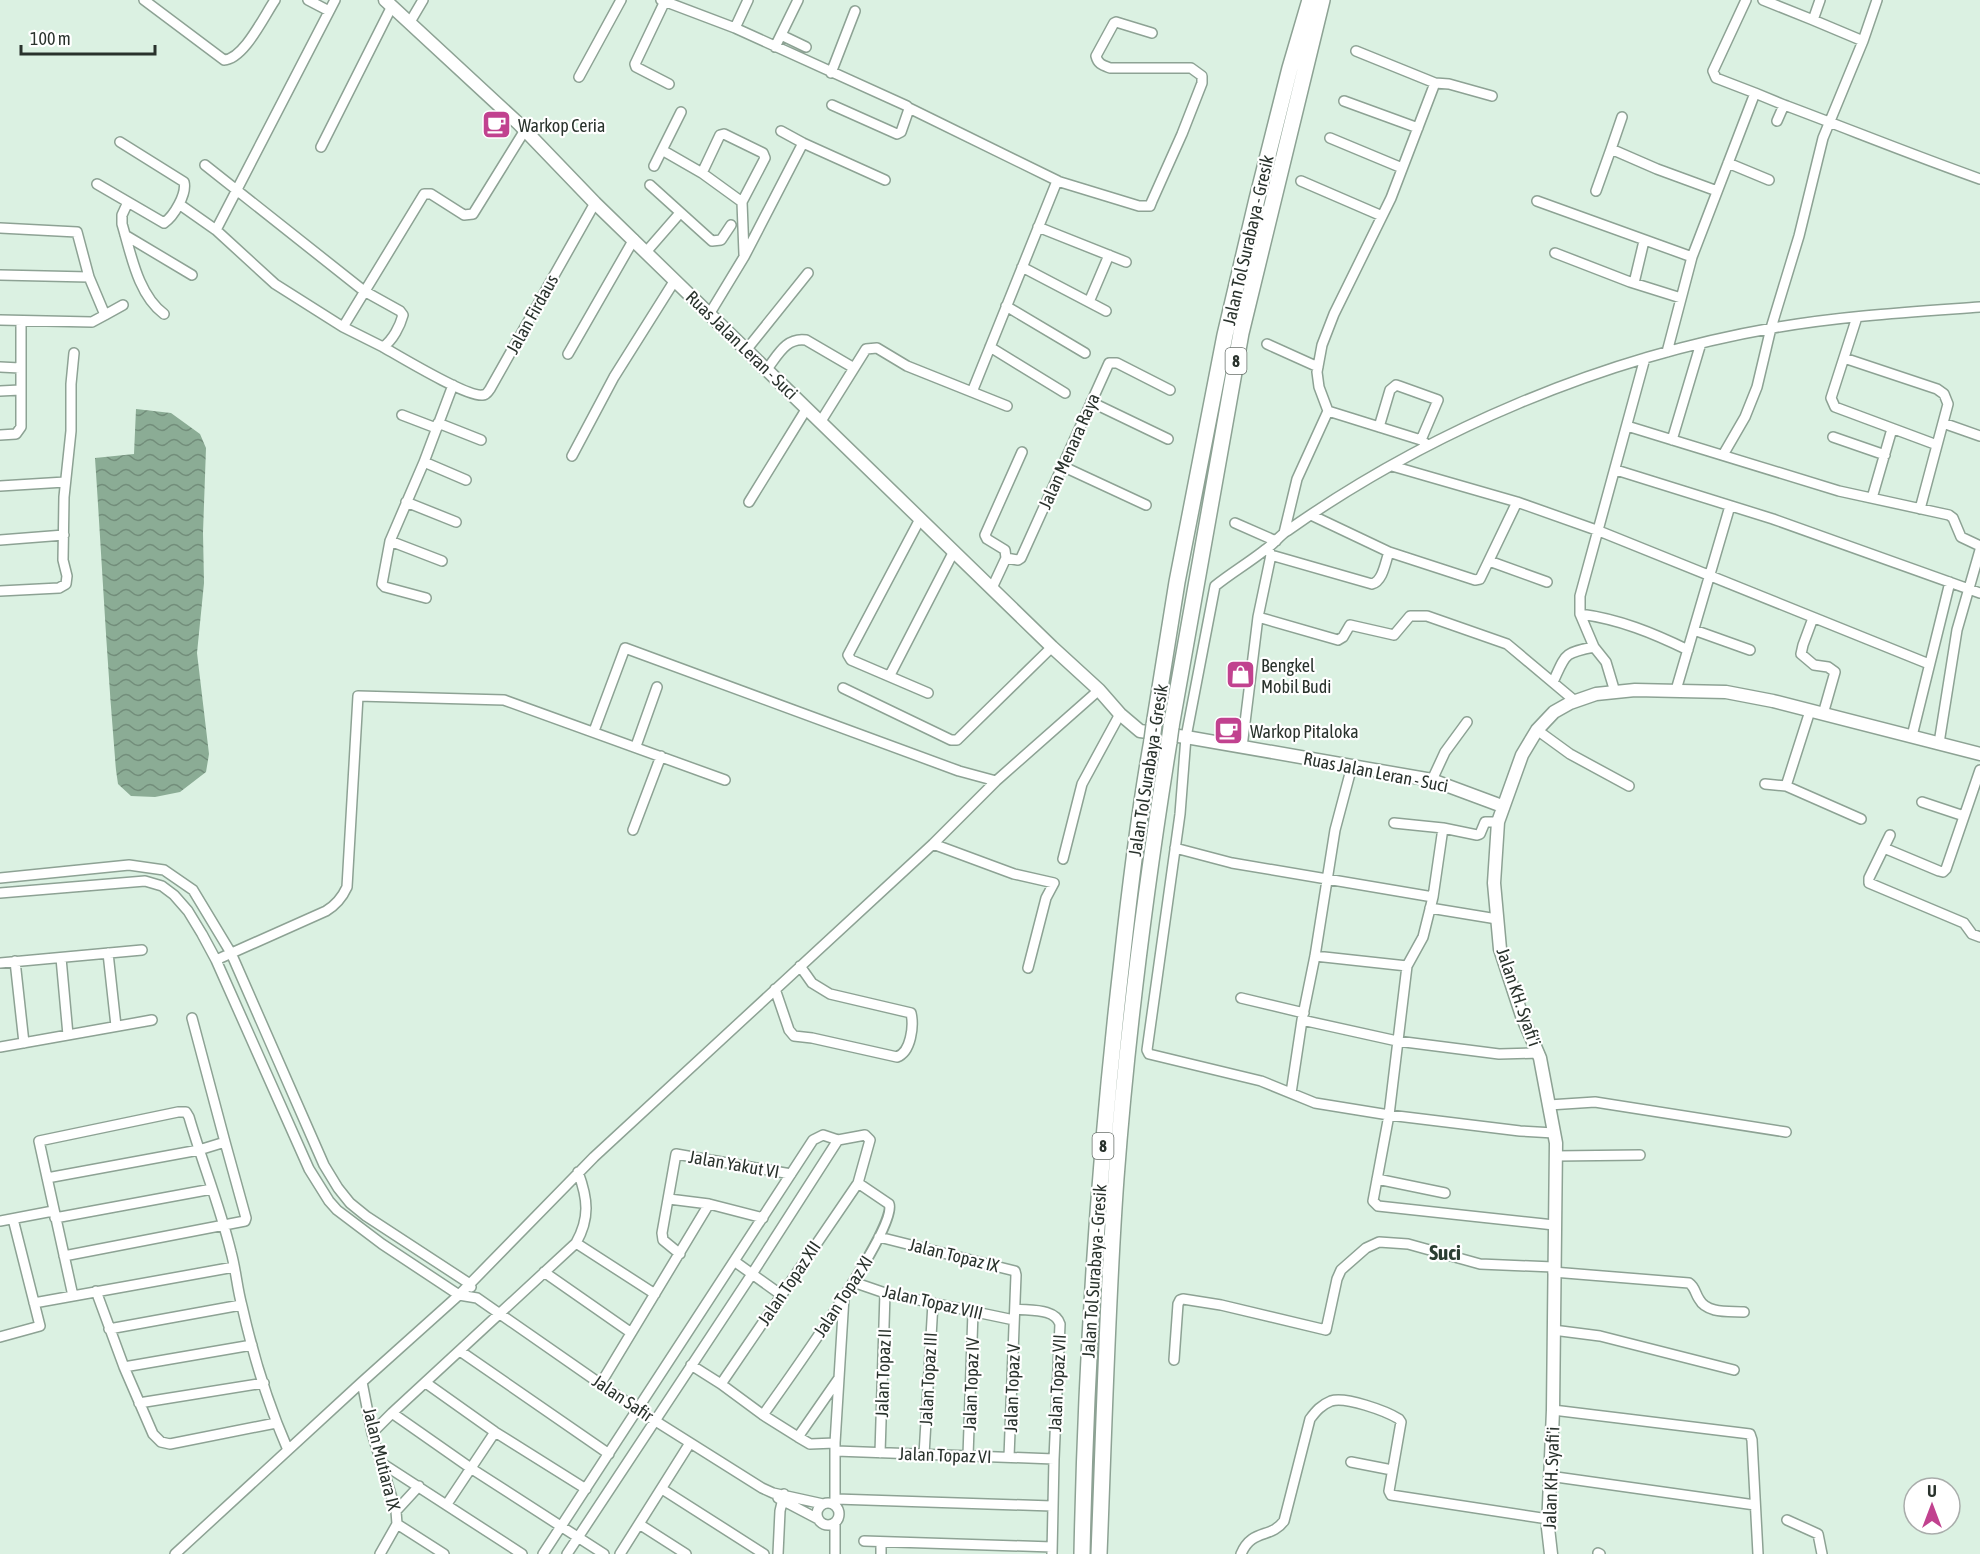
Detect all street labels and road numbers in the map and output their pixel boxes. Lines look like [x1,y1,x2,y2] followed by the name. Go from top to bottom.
[1218,153,1278,327] street label: Jalan Tol Surabaya - Gresik
[502,271,562,357] street label: Jalan Firdaus
[682,286,802,404] street label: Ruas Jalan Leran - Suci
[1226,348,1246,374] road number: 8
[1034,390,1104,512] street label: Jalan Menara Raya
[1124,682,1172,858] street label: Jalan Tol Surabaya - Gresik
[1302,748,1450,796] street label: Ruas Jalan Leran - Suci
[1492,945,1546,1049] street label: Jalan KH. Syafi'i
[1092,1133,1114,1159] road number: 8
[687,1146,781,1182] street label: Jalan Yakut VI
[1077,1183,1111,1358] street label: Jalan Tol Surabaya - Gresik
[907,1234,1002,1277] street label: Jalan Topaz IX
[753,1237,825,1329] street label: Jalan Topaz XII
[809,1252,877,1340] street label: Jalan Topaz XI
[881,1280,985,1324] street label: Jalan Topaz VIII
[871,1328,895,1418] street label: Jalan Topaz II
[915,1332,941,1426] street label: Jalan Topaz III
[1044,1334,1070,1432] street label: Jalan Topaz VII
[959,1337,983,1431] street label: Jalan Topaz IV
[1000,1343,1024,1433] street label: Jalan Topaz V
[589,1370,658,1426] street label: Jalan Safir
[359,1405,405,1514] street label: Jalan Mutiara IX
[1539,1426,1563,1530] street label: Jalan KH. Syafi'i
[898,1443,992,1467] street label: Jalan Topaz VI

